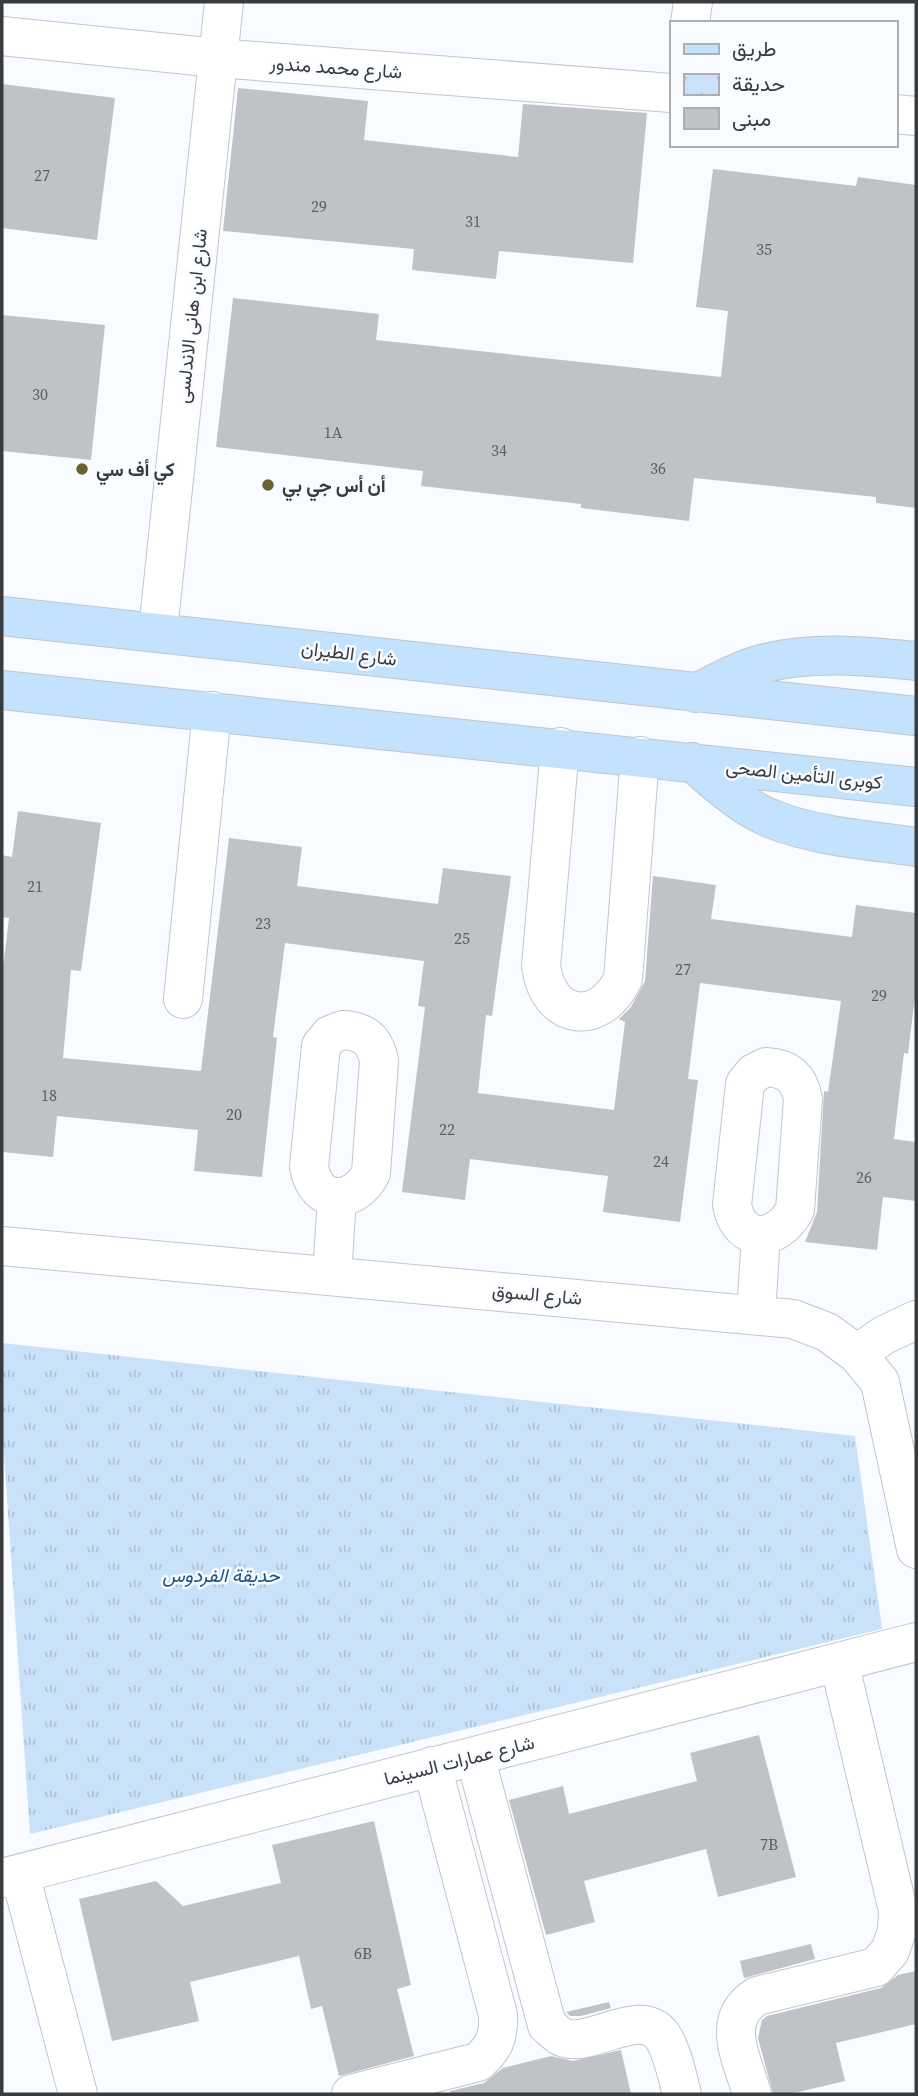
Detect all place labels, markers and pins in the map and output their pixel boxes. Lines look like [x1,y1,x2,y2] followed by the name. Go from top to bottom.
[96,456,175,486] place label: كي أف سي
[74,461,90,477] marker: كي أف سي
[282,472,386,502] place label: أن أس جي بي
[260,477,276,493] marker: أن أس جي بي

